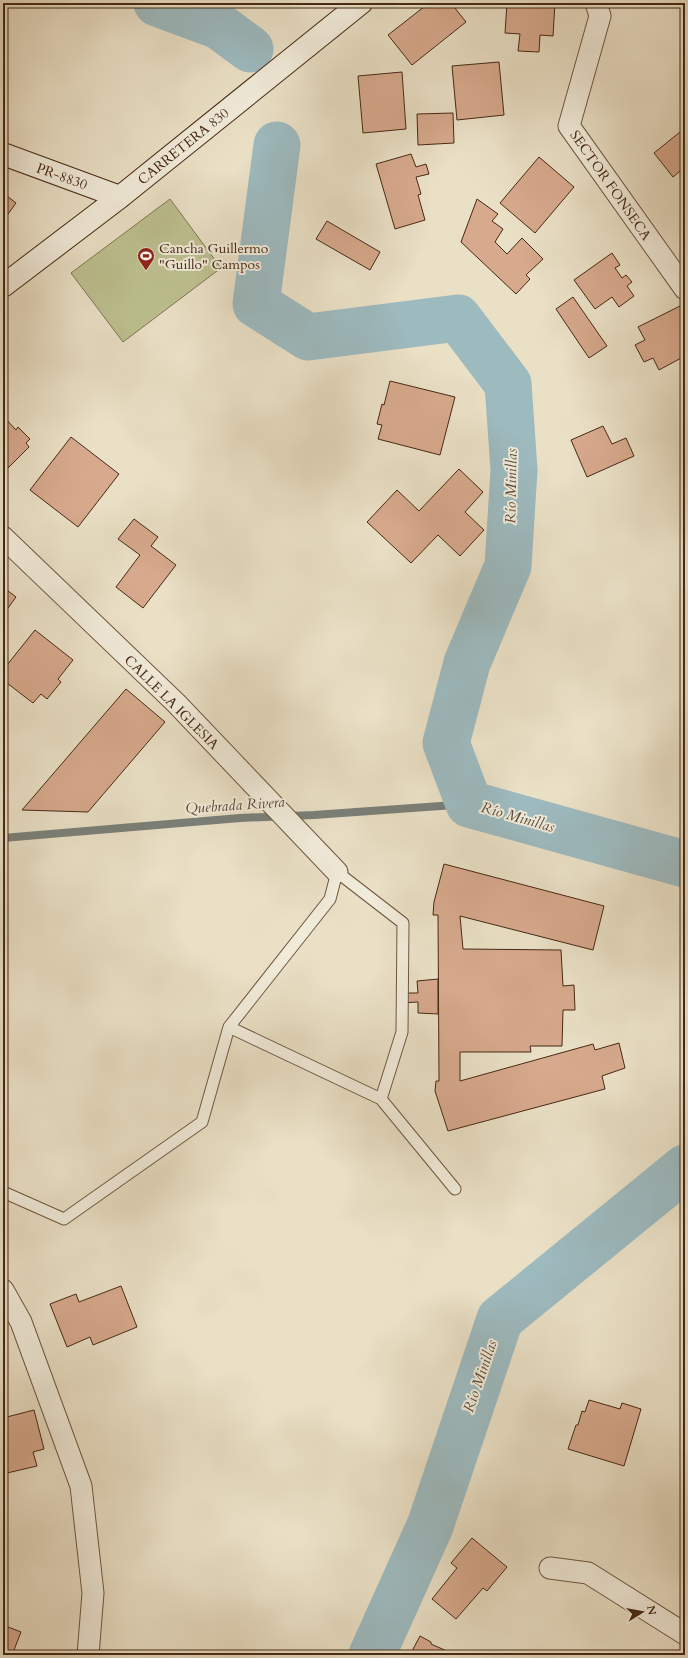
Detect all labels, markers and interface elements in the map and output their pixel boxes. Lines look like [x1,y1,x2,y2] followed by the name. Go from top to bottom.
[134,104,233,189] street label: CARRETERA 830
[565,126,656,244] street label: SECTOR FONSECA
[34,158,90,194] street label: PR-8830
[159,239,269,274] place label: Cancha Guillermo "Guillo" Campos
[136,246,156,271] sports icon: Cancha Guillermo "Guillo" Campos
[500,448,522,524] water label: Río Minillas
[120,651,223,754] street label: CALLE LA IGLESIA
[185,792,286,818] water label: Quebrada Rivera
[479,797,557,837] water label: Río Minillas
[458,1337,502,1415] water label: Río Minillas
[622,1592,662,1632] north arrow
[643,1604,660,1617] text: N

